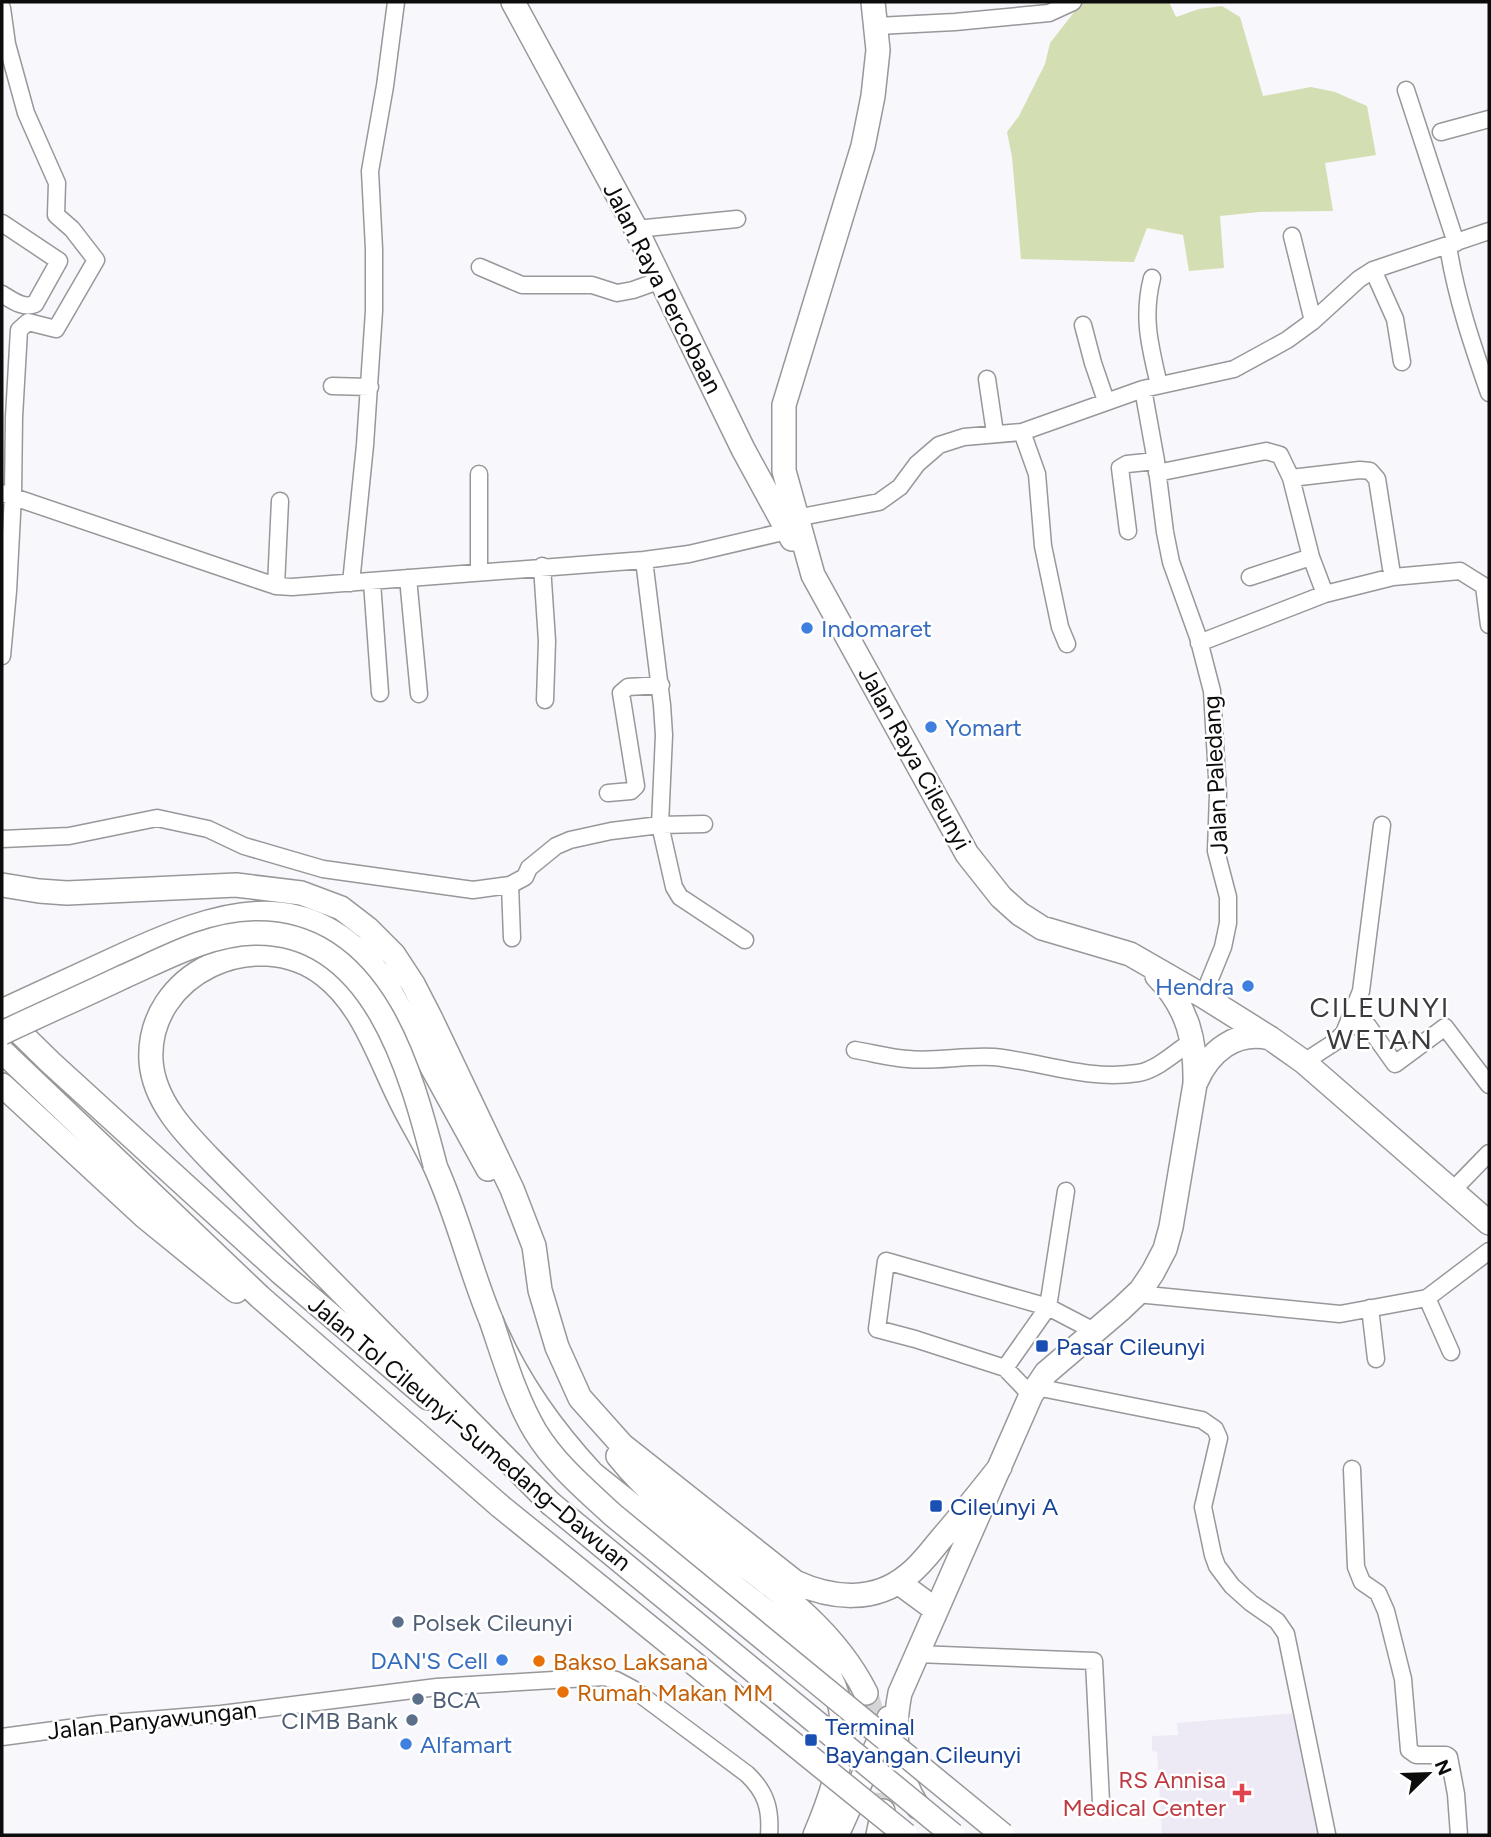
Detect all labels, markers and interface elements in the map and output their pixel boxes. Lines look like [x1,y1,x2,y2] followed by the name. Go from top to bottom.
[597,178,729,398] street label: Jalan Raya Percobaan
[821,614,932,643] place label: Indomaret
[799,620,815,636] marker: Indomaret
[853,661,977,855] street label: Jalan Raya Cileunyi
[1196,695,1234,855] street label: Jalan Paledang
[945,713,1022,742] place label: Yomart
[923,719,939,735] marker: Yomart
[1155,972,1234,1001] place label: Hendra
[1240,978,1256,994] marker: Hendra
[1310,990,1450,1056] district label: CILEUNYI WETAN
[303,1289,637,1577] street label: Jalan Tol Cileunyi–Sumedang–Dawuan
[1056,1332,1205,1361] place label: Pasar Cileunyi
[1034,1338,1050,1354] marker: Pasar Cileunyi
[950,1492,1059,1521] place label: Cileunyi A
[928,1498,944,1514] marker: Cileunyi A
[412,1608,573,1637] place label: Polsek Cileunyi
[390,1614,406,1630] marker: Polsek Cileunyi
[370,1646,488,1675] place label: DAN'S Cell
[553,1647,708,1676] place label: Bakso Laksana
[494,1652,510,1668] marker: DAN'S Cell
[531,1653,547,1669] marker: Bakso Laksana
[577,1678,774,1707] place label: Rumah Makan MM
[555,1684,571,1700] marker: Rumah Makan MM
[432,1685,481,1714] place label: BCA
[410,1691,426,1707] marker: BCA
[46,1695,258,1745] street label: Jalan Panyawungan
[281,1706,398,1735] place label: CIMB Bank
[404,1712,420,1728] marker: CIMB Bank
[825,1712,1021,1769] place label: Terminal Bayangan Cileunyi
[420,1730,512,1759] place label: Alfamart
[803,1732,819,1748] marker: Terminal Bayangan Cileunyi
[398,1736,414,1752] marker: Alfamart
[1393,1739,1463,1809] north arrow
[1430,1756,1457,1779] text: N
[1063,1765,1226,1822] place label: RS Annisa Medical Center
[1232,1783,1252,1803] marker: RS Annisa Medical Center

